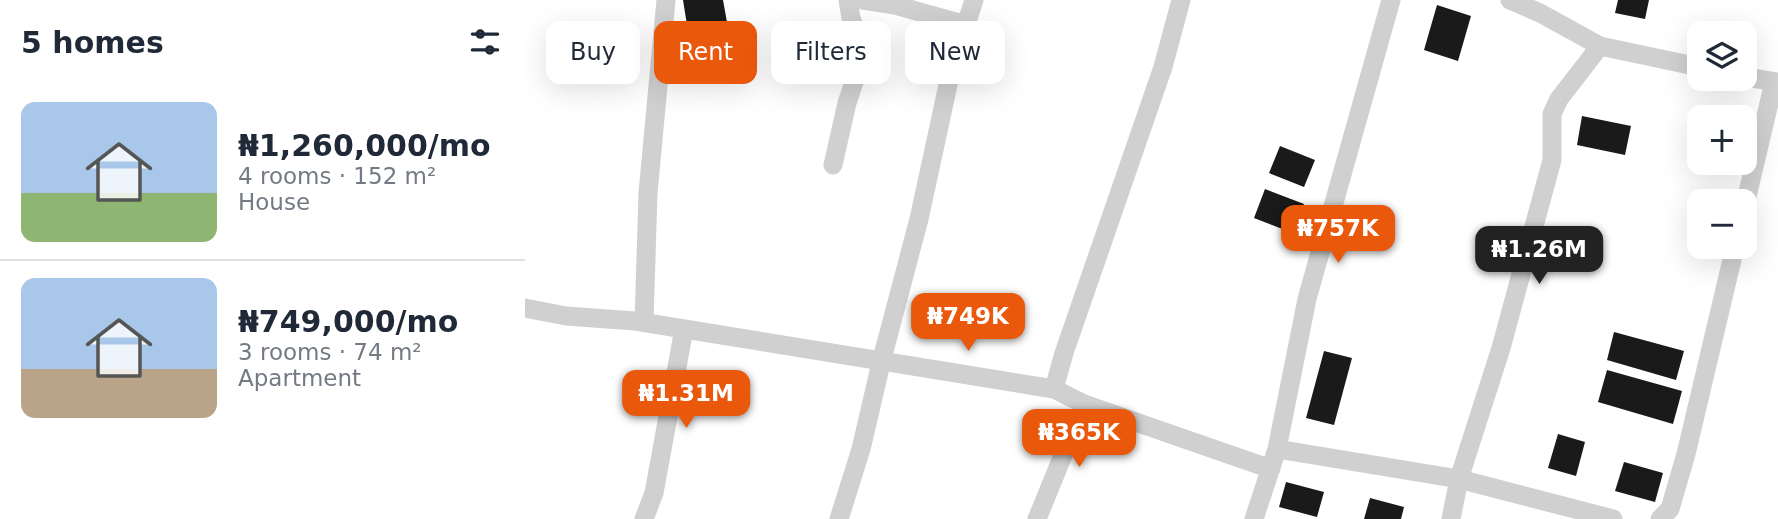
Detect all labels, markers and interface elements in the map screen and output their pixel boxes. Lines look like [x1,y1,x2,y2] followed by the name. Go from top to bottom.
[546,21,640,84] chip: Buy
[654,21,757,84] chip: Rent
[771,21,891,84] chip: Filters
[905,21,1005,84] chip: New
[1687,21,1757,259] map controls
[1687,21,1757,91] button: layers
[466,23,504,61] icon: filters
[21,25,164,60] text: 5 homes
[1687,105,1757,175] button: +
[238,128,491,163] text: ₦1,260,000/mo
[77,130,161,214] icon: home
[238,163,436,189] text: 4 rooms · 152 m²
[238,189,310,215] text: House
[1687,189,1757,259] button: −
[1289,205,1387,265] pin: ₦757K
[1297,215,1379,241] text: ₦757K
[1482,226,1596,286] pin: ₦1.26M
[1491,236,1587,262] text: ₦1.26M
[919,294,1017,353] pin: ₦749K
[927,303,1009,329] text: ₦749K
[238,304,458,339] text: ₦749,000/mo
[77,306,161,390] icon: home
[238,339,422,365] text: 3 rooms · 74 m²
[238,365,361,391] text: Apartment
[629,370,743,430] pin: ₦1.31M
[638,380,734,406] text: ₦1.31M
[1030,410,1128,469] pin: ₦365K
[1038,419,1120,445] text: ₦365K

